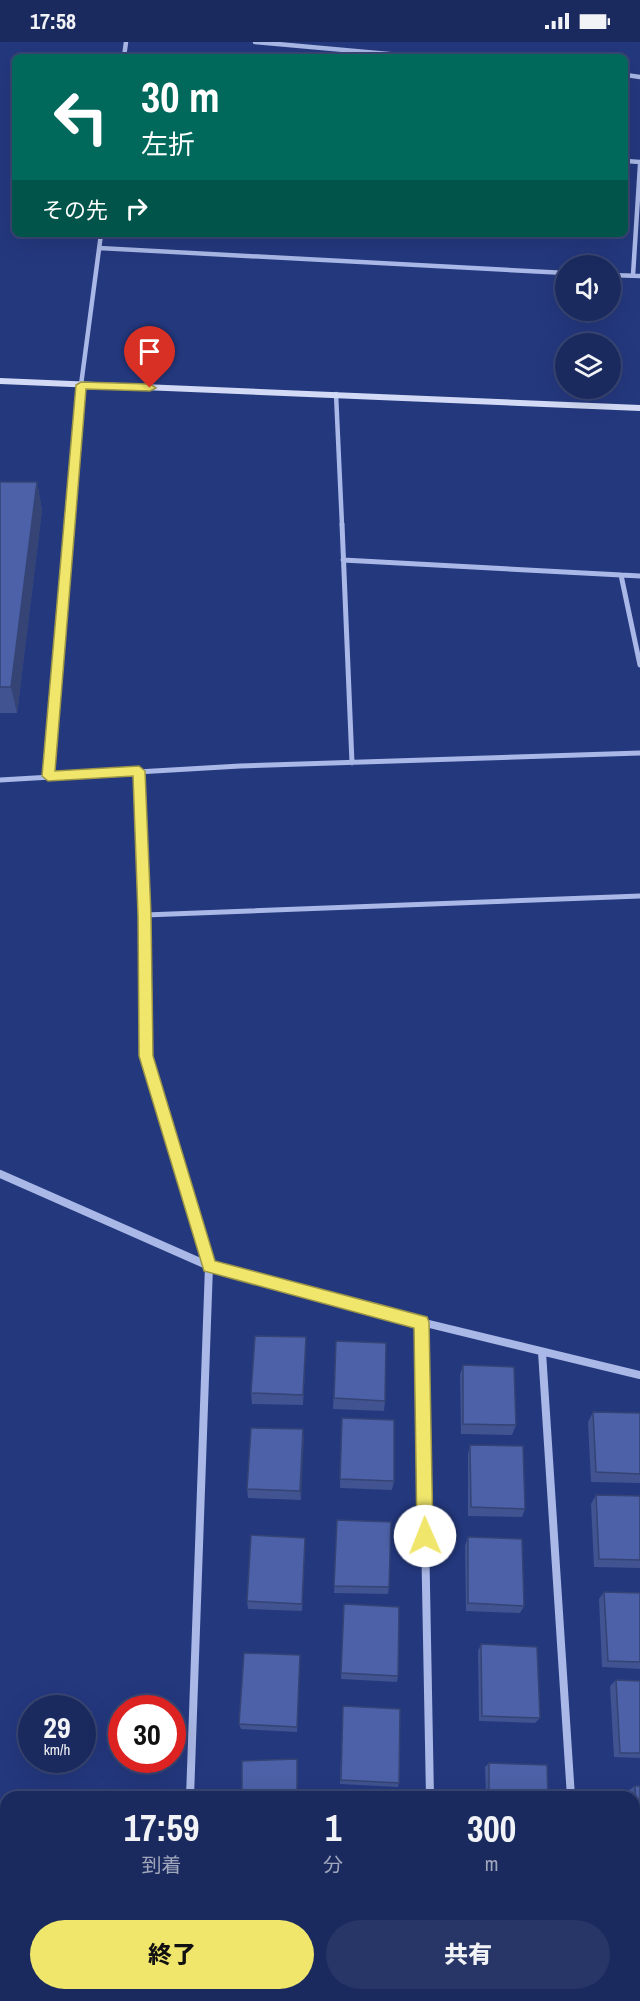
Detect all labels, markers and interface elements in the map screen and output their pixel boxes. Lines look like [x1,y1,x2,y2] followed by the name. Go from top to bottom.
[30,6,76,36] text: 17:58
[141,69,220,125] text: 30 m
[42,78,120,156] icon: left
[141,126,195,162] text: 左折
[120,192,153,225] icon: right
[42,195,108,225] text: その先
[555,255,621,399] map controls
[555,255,621,321] button: sound
[124,326,175,388] pin
[555,333,621,399] button: layers
[133,335,166,368] icon: arrive
[393,1504,457,1568] position arrow
[108,1695,186,1773] speed limit sign: 30
[43,1707,71,1747] text: 29
[44,1739,70,1760] text: km/h
[124,1804,199,1852] text: 17:59
[325,1804,341,1852] text: 1
[467,1805,516,1853] text: 300
[485,1850,498,1877] text: m
[142,1851,182,1878] text: 到着
[323,1851,343,1878] text: 分
[30,1920,314,1989] button: 終了
[326,1920,610,1989] button: 共有

